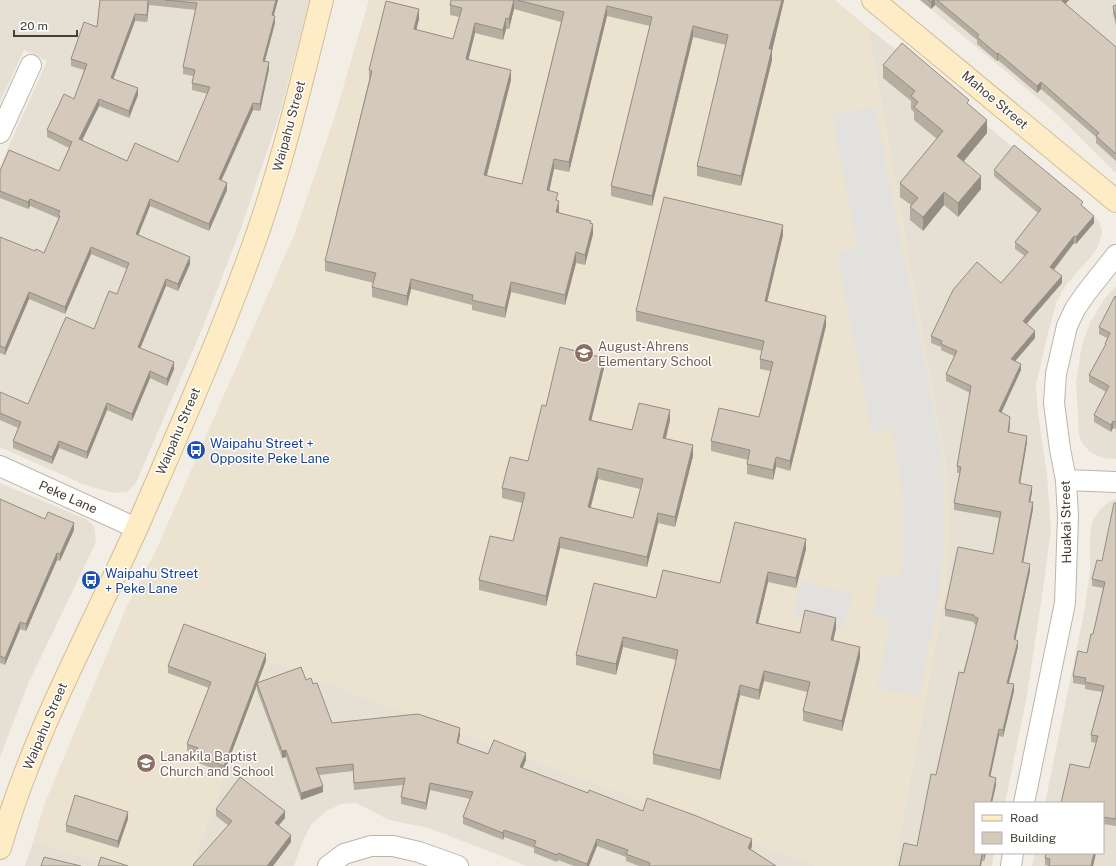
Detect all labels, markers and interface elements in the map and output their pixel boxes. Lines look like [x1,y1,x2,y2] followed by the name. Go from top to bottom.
[14,12,77,38] scale bar
[20,19,48,33] text: 20 m
[959,68,1031,132] street label: Mahoe Street
[270,79,308,173] street label: Waipahu Street
[598,339,712,369] place label: August-Ahrens Elementary School
[573,342,595,364] school or university icon: August-Ahrens Elementary School
[153,385,203,477] street label: Waipahu Street
[210,436,330,466] place label: Waipahu Street + Opposite Peke Lane
[185,439,207,461] bus stop icon: Waipahu Street + Opposite Peke Lane
[36,477,100,517] street label: Peke Lane
[1058,480,1074,564] street label: Huakai Street
[105,566,198,596] place label: Waipahu Street + Peke Lane
[80,569,102,591] bus stop icon: Waipahu Street + Peke Lane
[20,680,70,772] street label: Waipahu Street
[160,749,274,779] place label: Lanakila Baptist Church and School
[135,752,157,774] school or university icon: Lanakila Baptist Church and School
[974,802,1104,854] legend
[1010,811,1038,825] text: Road
[1010,831,1056,845] text: Building

